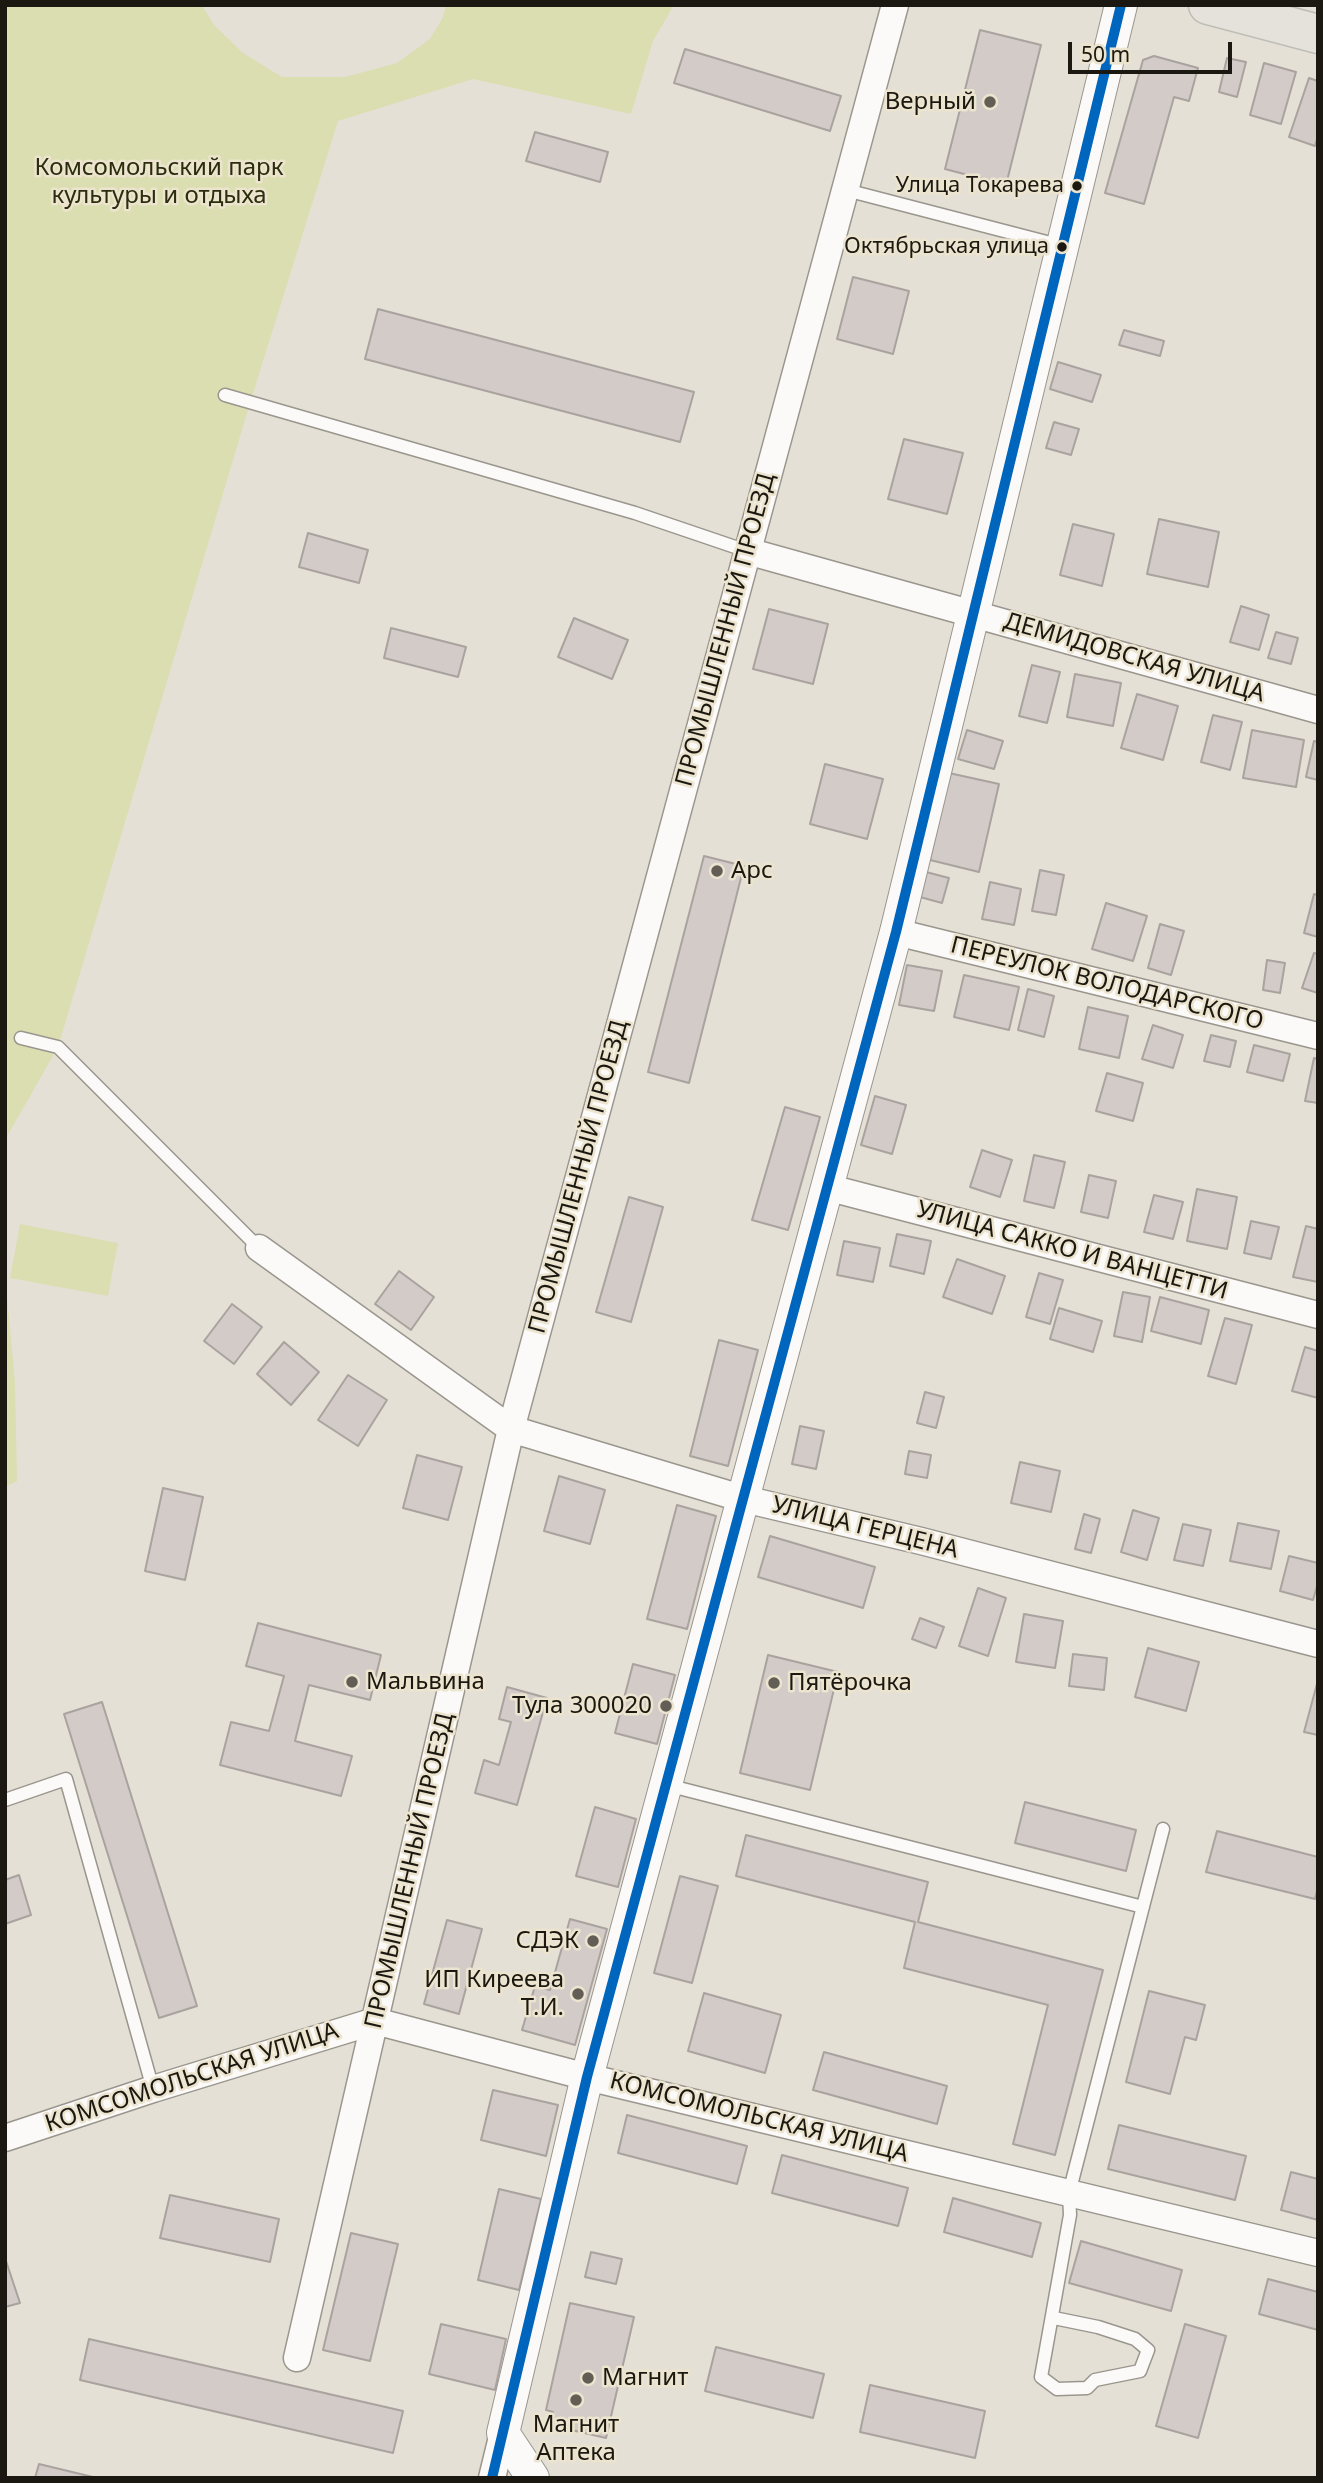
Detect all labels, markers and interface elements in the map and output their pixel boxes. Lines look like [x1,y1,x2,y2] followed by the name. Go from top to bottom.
[1071,28,1236,72] scale bar
[1081,40,1130,68] text: 50 m
[885,88,976,116] place label: Верный
[982,94,998,110] marker: Верный
[35,154,283,210] park label: Комсомольский парк культуры и отдыха
[896,173,1064,199] place label: Улица Токарева
[1070,179,1084,193] marker: Улица Токарева
[844,234,1049,260] place label: Октябрьская улица
[1055,240,1069,254] marker: Октябрьская улица
[670,470,782,790] street label: ПРОМЫШЛЕННЫЙ ПРОЕЗД
[1000,607,1268,709] street label: ДЕМИДОВСКАЯ УЛИЦА
[731,857,773,885] place label: Арс
[709,863,725,879] marker: Арс
[948,931,1266,1037] street label: ПЕРЕУЛОК ВОЛОДАРСКОГО
[523,1017,635,1337] street label: ПРОМЫШЛЕННЫЙ ПРОЕЗД
[913,1196,1231,1306] street label: УЛИЦА САККО И ВАНЦЕТТИ
[769,1491,961,1565] street label: УЛИЦА ГЕРЦЕНА
[366,1668,485,1696] place label: Мальвина
[788,1669,912,1697] place label: Пятёрочка
[344,1674,360,1690] marker: Мальвина
[766,1675,782,1691] marker: Пятёрочка
[512,1692,652,1720] place label: Тула 300020
[658,1698,674,1714] marker: Тула 300020
[360,1710,460,2032] street label: ПРОМЫШЛЕННЫЙ ПРОЕЗД
[516,1927,579,1955] place label: СДЭК
[585,1933,601,1949] marker: СДЭК
[424,1966,564,2022] place label: ИП Киреева Т.И.
[570,1986,586,2002] marker: ИП Киреева Т.И.
[42,2017,342,2139] street label: КОМСОМОЛЬСКАЯ УЛИЦА
[607,2067,911,2169] street label: КОМСОМОЛЬСКАЯ УЛИЦА
[602,2364,688,2392] place label: Магнит
[580,2370,596,2386] marker: Магнит
[568,2392,584,2408] marker: Магнит Аптека
[533,2411,619,2467] place label: Магнит Аптека

